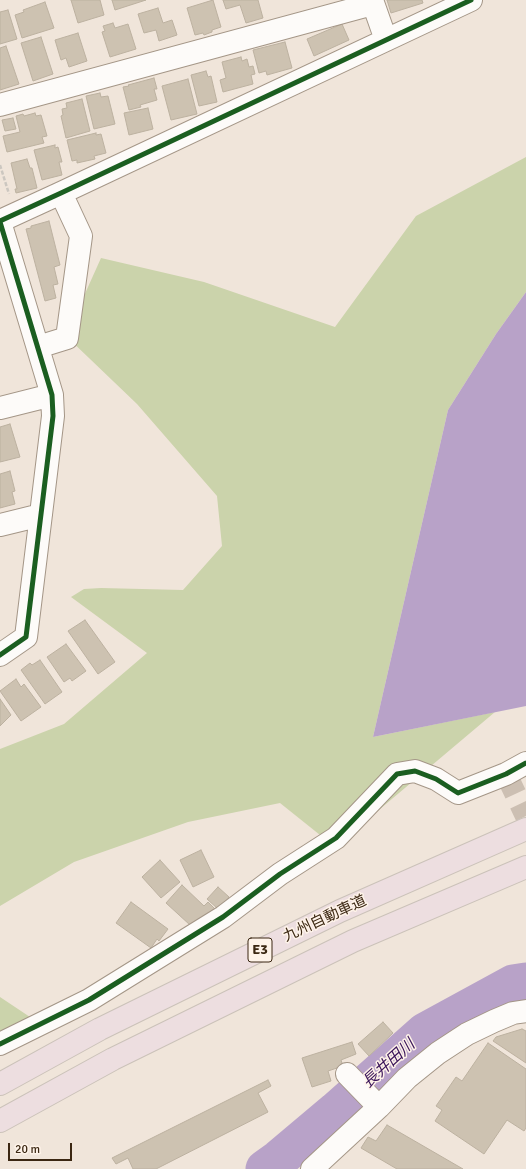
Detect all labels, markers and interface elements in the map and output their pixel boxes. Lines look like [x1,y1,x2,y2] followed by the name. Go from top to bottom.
[280,892,370,946] street label: 九州自動車道
[248,938,272,962] road number: E3
[359,1035,419,1093] water label: 長井田川
[10,1135,74,1161] scale bar
[15,1142,40,1157] text: 20 m

